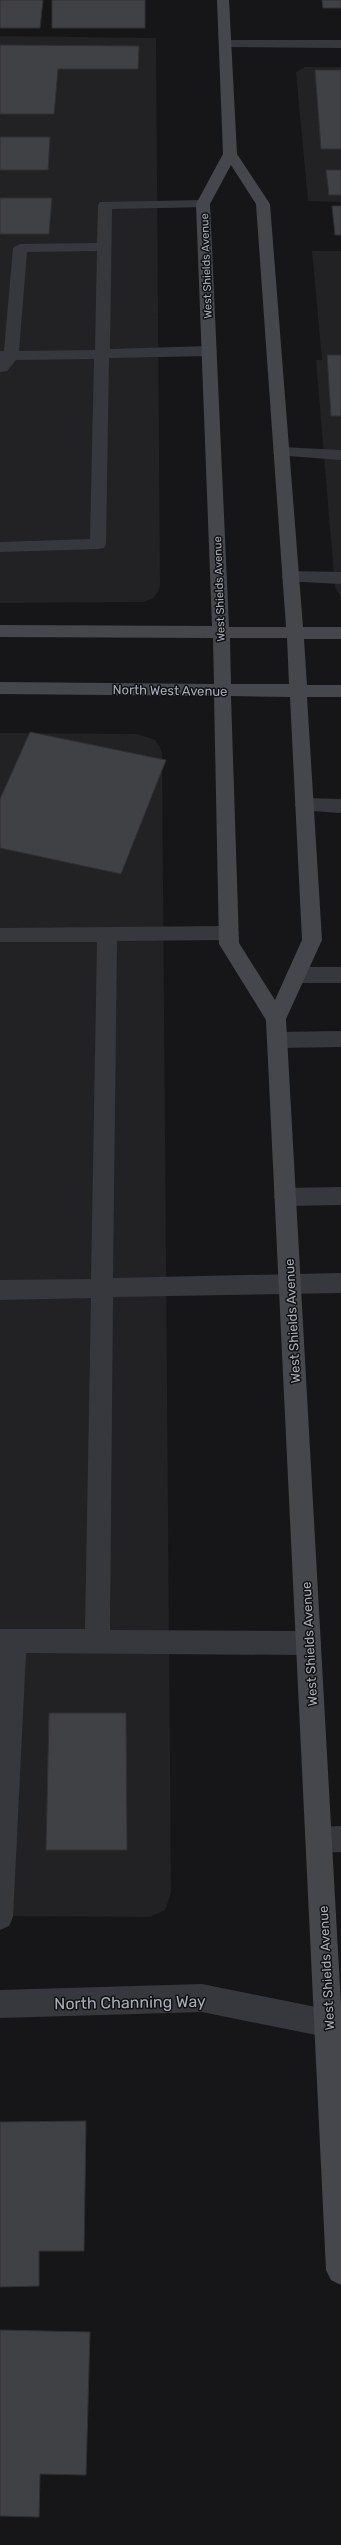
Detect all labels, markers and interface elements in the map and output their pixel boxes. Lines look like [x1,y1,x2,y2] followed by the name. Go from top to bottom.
[198,213,215,319] street label: West Shields Avenue
[211,536,228,642] street label: West Shields Avenue
[112,682,228,699] street label: North West Avenue
[282,1258,303,1384] street label: West Shields Avenue
[299,1581,320,1707] street label: West Shields Avenue
[316,1905,337,2031] street label: West Shields Avenue
[54,1992,206,2013] street label: North Channing Way

